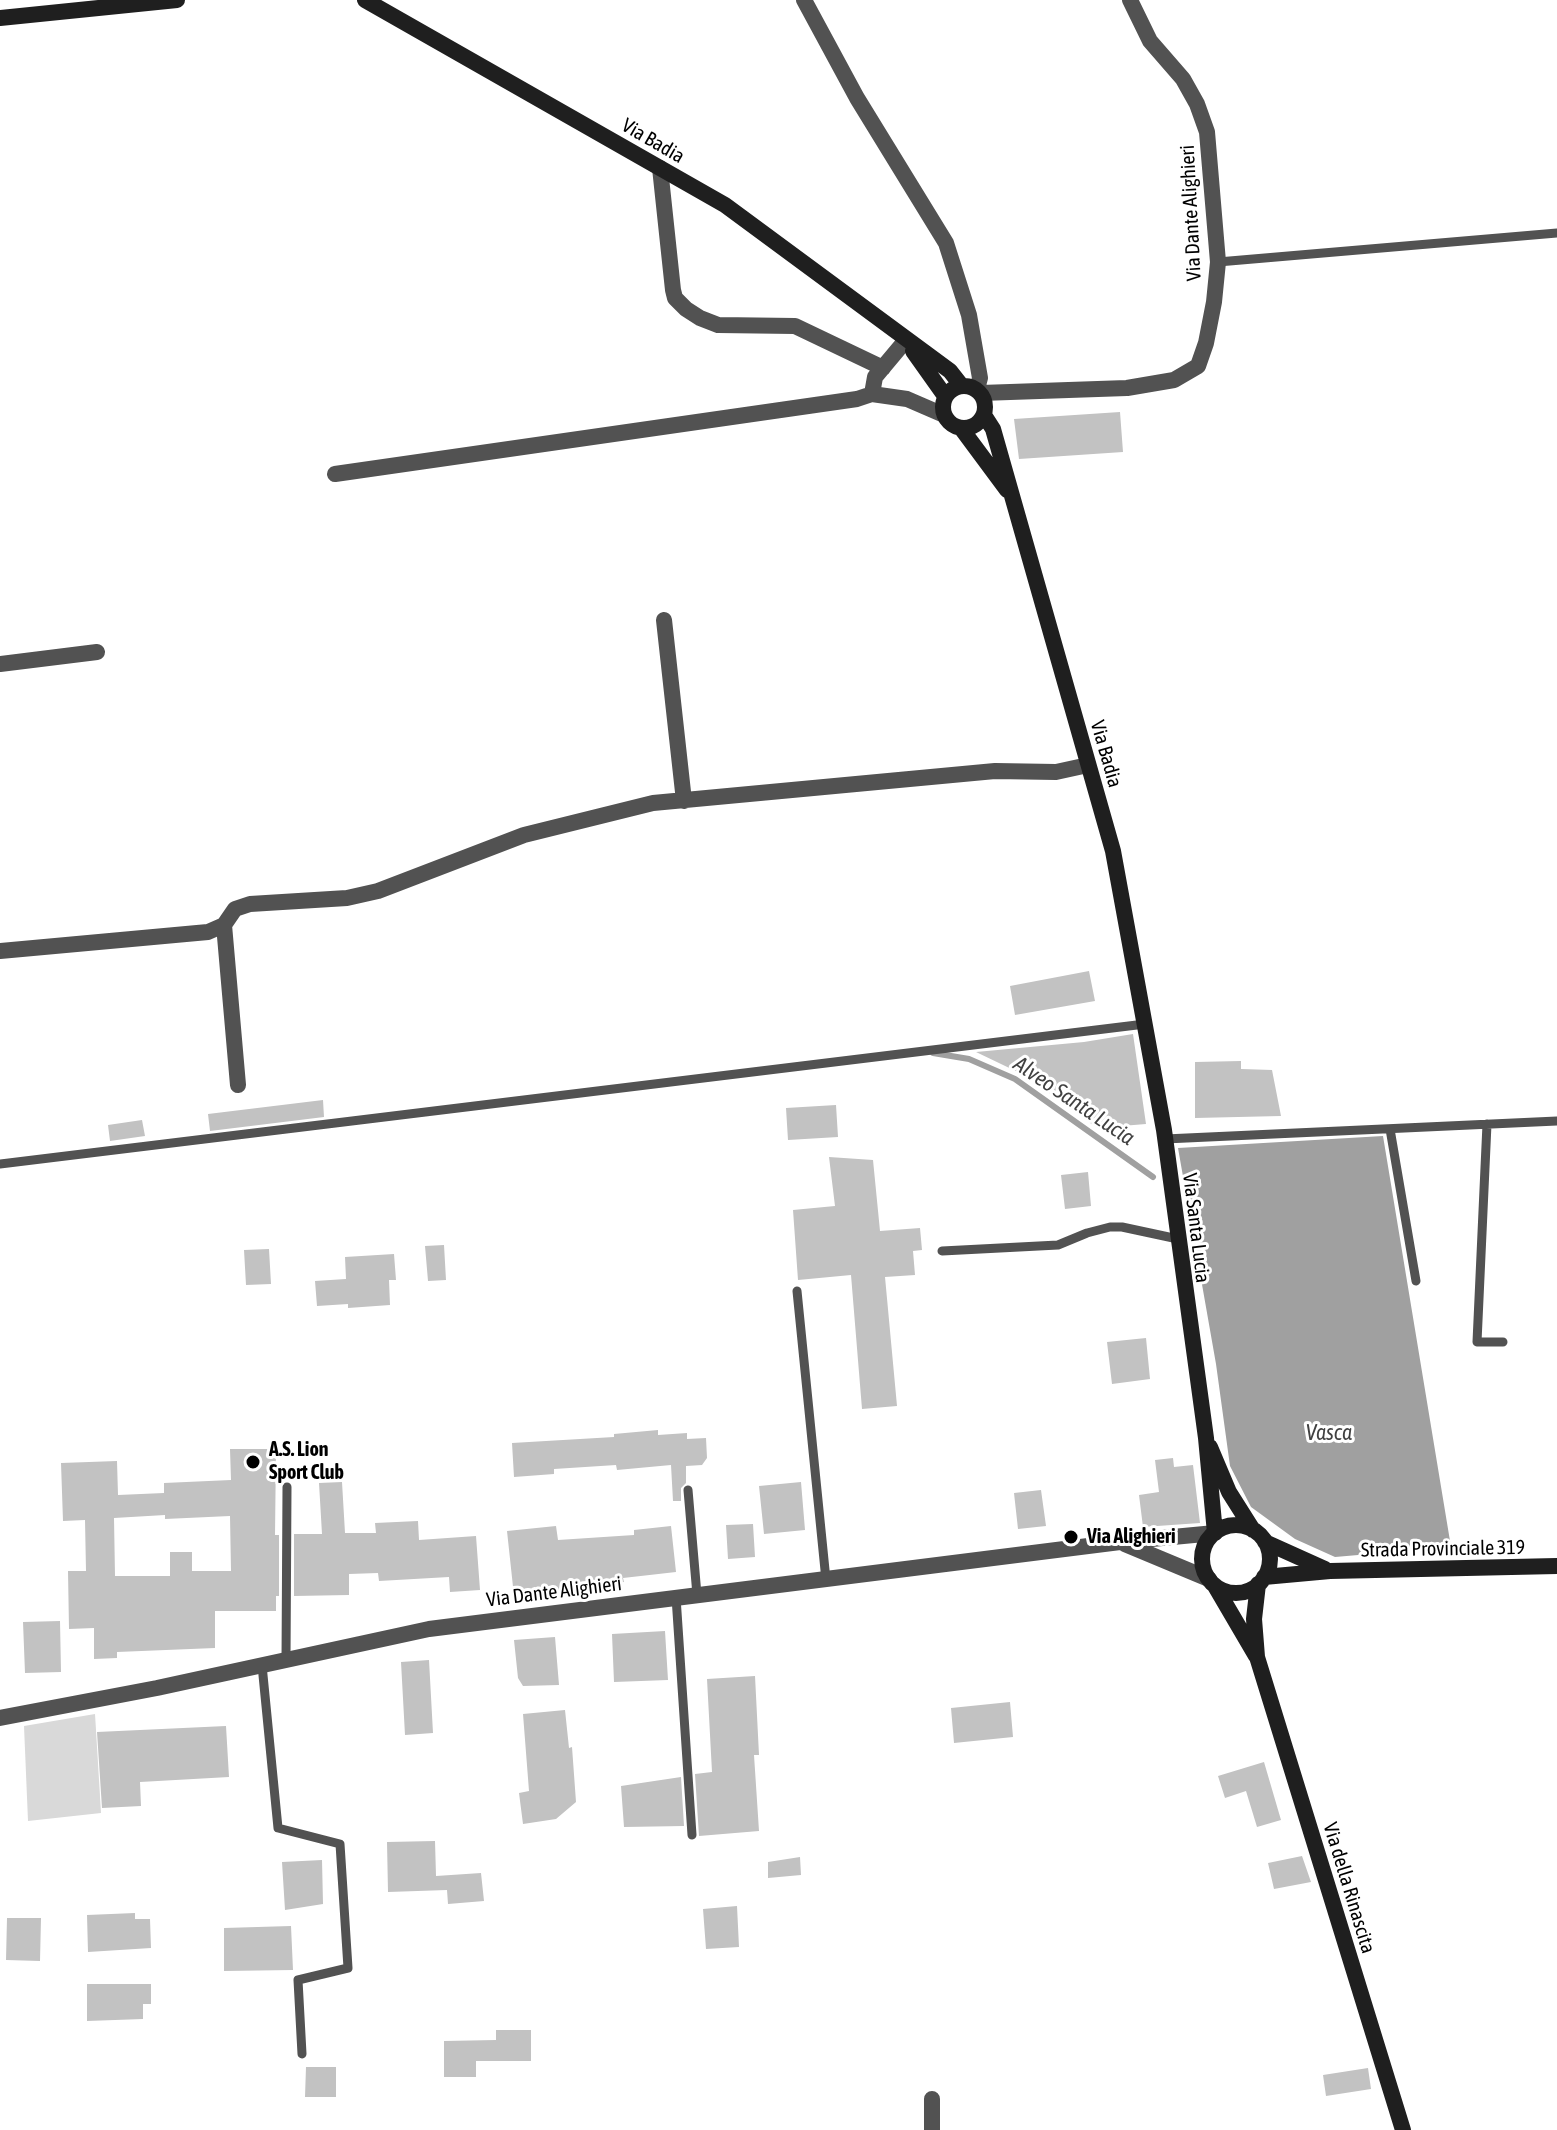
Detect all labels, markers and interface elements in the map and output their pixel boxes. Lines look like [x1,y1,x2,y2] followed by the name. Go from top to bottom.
[617,113,689,169] street label: Via Badia
[1175,144,1207,282] street label: Via Dante Alighieri
[1085,718,1127,790] street label: Via Badia
[1009,1051,1139,1151] water label: Alveo Santa Lucia
[1177,1172,1215,1284] street label: Via Santa Lucia
[1306,1420,1352,1446] water label: Vasca
[269,1438,344,1485] place label: A.S. Lion Sport Club
[244,1453,262,1471] marker: A.S. Lion Sport Club
[1087,1525,1176,1549] place label: Via Alighieri
[1062,1528,1080,1546] marker: Via Alighieri
[1361,1536,1525,1562] street label: Strada Provinciale 319
[485,1572,623,1612] street label: Via Dante Alighieri
[1318,1820,1380,1956] street label: Via della Rinascita

